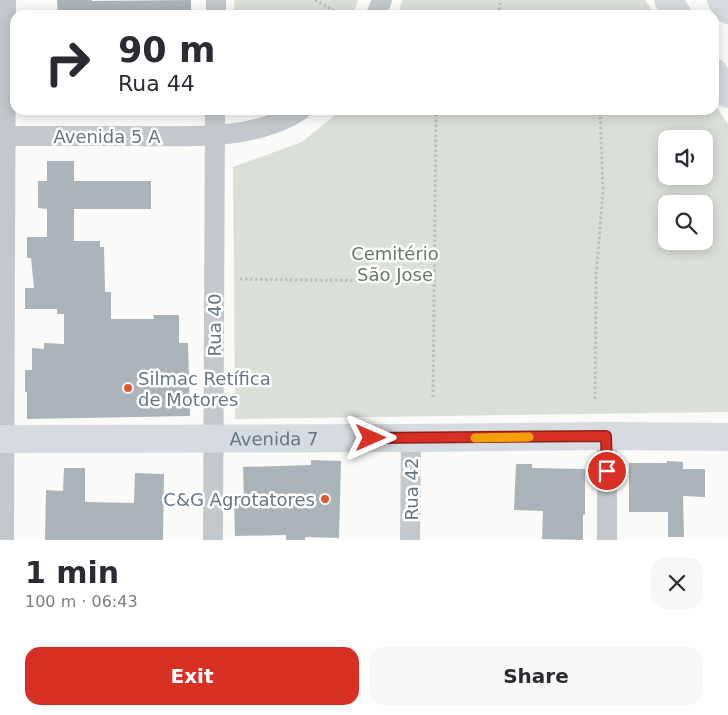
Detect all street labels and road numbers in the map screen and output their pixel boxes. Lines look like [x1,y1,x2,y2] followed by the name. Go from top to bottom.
[53,126,161,147] street label: Avenida 5 A
[204,294,225,356] street label: Rua 40
[229,428,319,449] street label: Avenida 7
[401,458,422,520] street label: Rua 42

